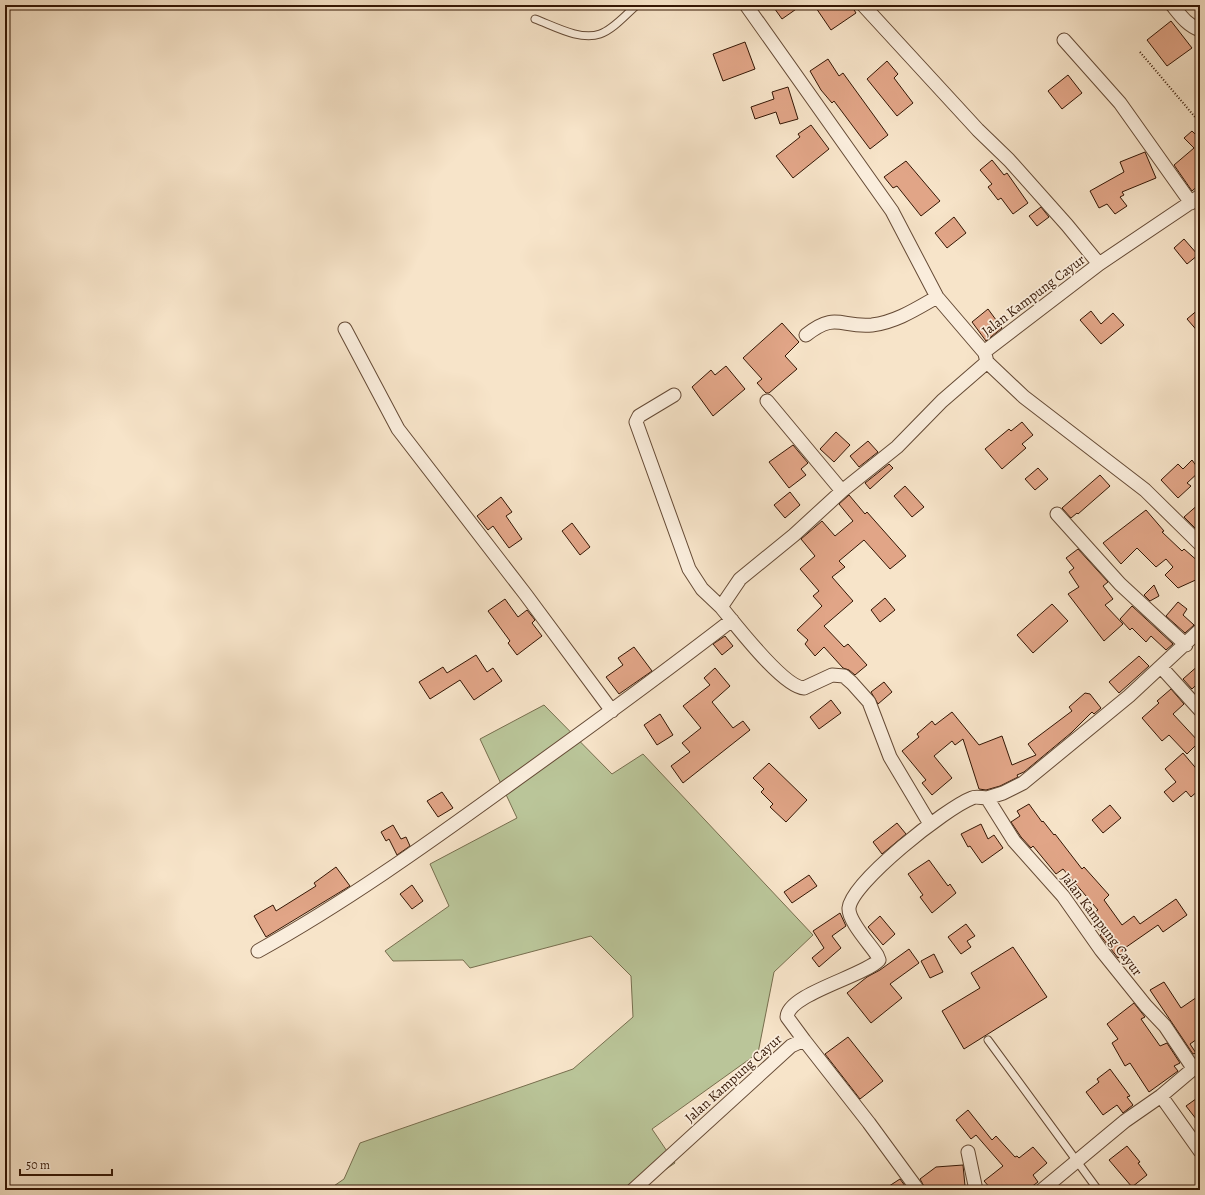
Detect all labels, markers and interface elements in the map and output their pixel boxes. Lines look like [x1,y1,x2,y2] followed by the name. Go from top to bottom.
[978,250,1089,340] street label: Jalan Kampung Cayur
[1057,869,1147,980] street label: Jalan Kampung Cayur
[681,1029,786,1127] street label: Jalan Kampung Cayur
[20,1151,112,1177] scale bar
[26,1157,50,1173] text: 50 m

